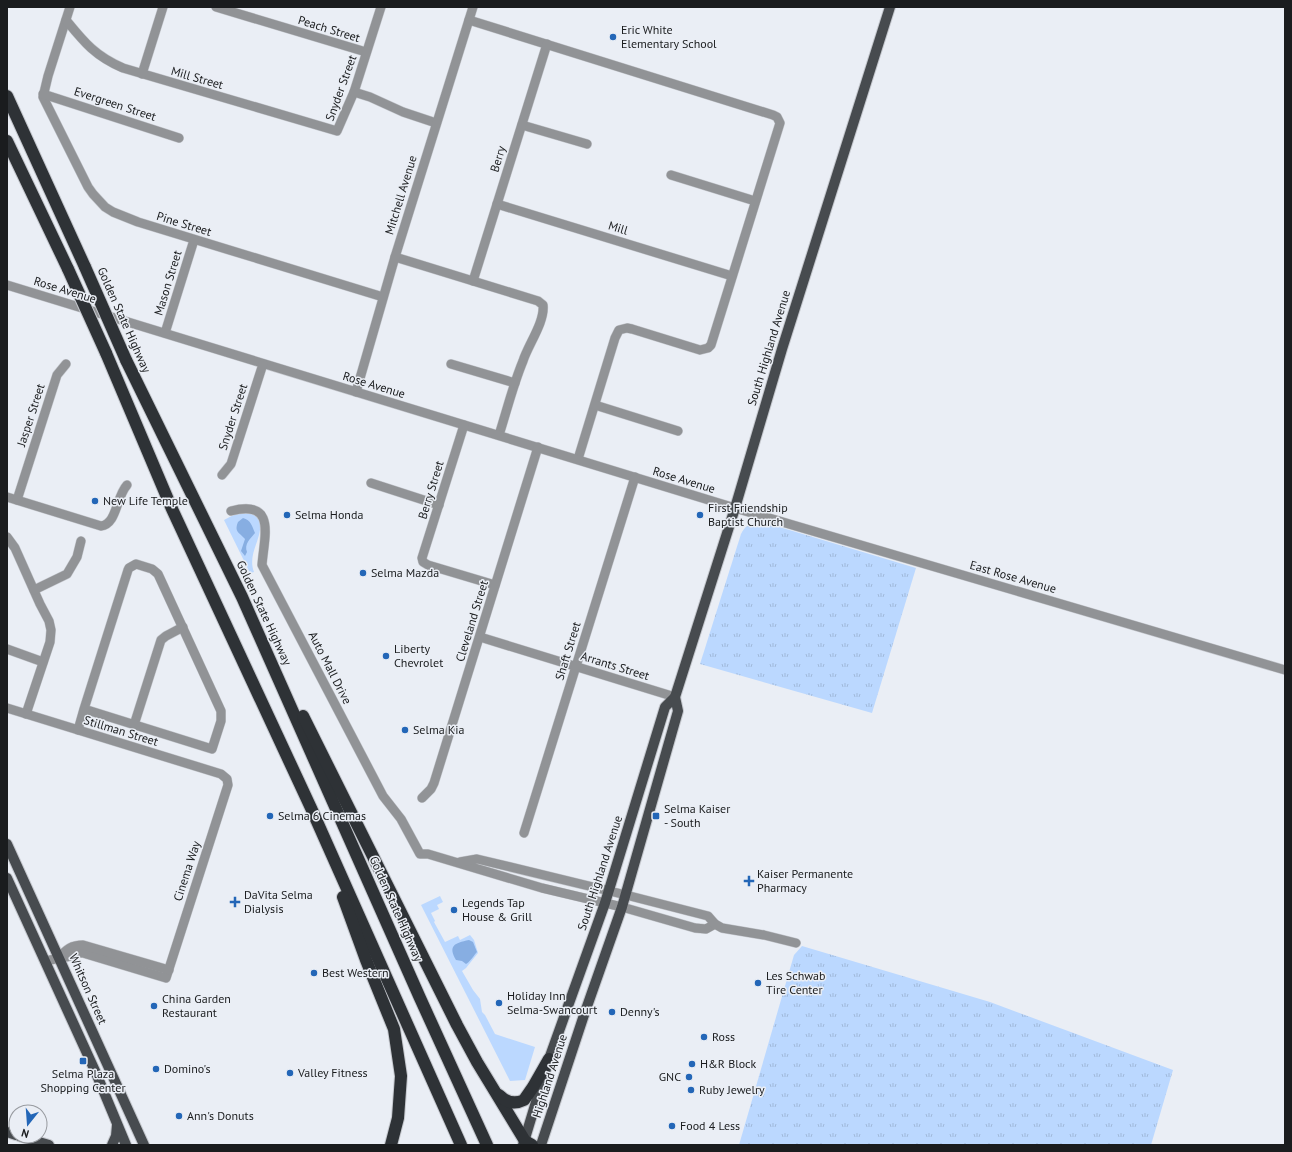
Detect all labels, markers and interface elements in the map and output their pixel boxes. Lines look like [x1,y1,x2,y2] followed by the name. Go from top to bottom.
[296,12,362,45] street label: Peach Street
[621,22,717,51] place label: Eric White Elementary School
[608,32,618,42] marker: Eric White Elementary School
[322,53,359,123] street label: Snyder Street
[169,63,225,92] street label: Mill Street
[72,83,158,124] street label: Evergreen Street
[486,143,509,174] street label: Berry
[381,153,420,236] street label: Mitchell Avenue
[155,208,213,239] street label: Pine Street
[607,217,630,238] street label: Mill
[151,248,185,317] street label: Mason Street
[94,265,155,375] street label: Golden State Highway
[32,273,98,306] street label: Rose Avenue
[744,288,793,408] street label: South Highland Avenue
[341,368,407,401] street label: Rose Avenue
[13,382,48,449] street label: Jasper Street
[215,382,250,452] street label: Snyder Street
[415,459,447,521] street label: Berry Street
[651,463,717,496] street label: Rose Avenue
[103,493,188,508] place label: New Life Temple
[90,496,100,506] marker: New Life Temple
[708,500,788,529] place label: First Friendship Baptist Church
[295,507,363,522] place label: Selma Honda
[282,510,292,520] marker: Selma Honda
[695,510,705,520] marker: First Friendship Baptist Church
[968,557,1058,596] street label: East Rose Avenue
[234,558,295,668] street label: Golden State Highway
[371,565,439,580] place label: Selma Mazda
[358,568,368,578] marker: Selma Mazda
[452,578,491,663] street label: Cleveland Street
[552,620,584,682] street label: Shaft Street
[306,629,355,707] street label: Auto Mall Drive
[394,641,443,670] place label: Liberty Chevrolet
[579,648,651,683] street label: Arrants Street
[381,651,391,661] marker: Liberty Chevrolet
[82,712,160,749] street label: Stillman Street
[413,722,464,737] place label: Selma Kia
[400,725,410,735] marker: Selma Kia
[664,801,730,830] place label: Selma Kaiser - South
[278,808,366,823] place label: Selma 6 Cinemas
[265,811,275,821] marker: Selma 6 Cinemas
[651,811,661,821] marker: Selma Kaiser - South
[574,813,625,932] street label: South Highland Avenue
[170,838,203,903] street label: Cinema Way
[366,854,427,964] street label: Golden State Highway
[757,866,853,895] place label: Kaiser Permanente Pharmacy
[744,876,754,886] marker: Kaiser Permanente Pharmacy
[244,887,313,916] place label: DaVita Selma Dialysis
[462,895,532,924] place label: Legends Tap House & Grill
[229,896,241,908] marker: DaVita Selma Dialysis
[449,905,459,915] marker: Legends Tap House & Grill
[66,951,111,1026] street label: Whitson Street
[322,965,388,980] place label: Best Western
[309,968,319,978] marker: Best Western
[766,968,825,997] place label: Les Schwab Tire Center
[753,978,763,988] marker: Les Schwab Tire Center
[507,988,597,1017] place label: Holiday Inn Selma-Swancourt
[162,991,231,1020] place label: China Garden Restaurant
[494,998,504,1008] marker: Holiday Inn Selma-Swancourt
[149,1001,159,1011] marker: China Garden Restaurant
[620,1004,660,1019] place label: Denny's
[607,1007,617,1017] marker: Denny's
[712,1029,735,1044] place label: Ross
[529,1032,570,1120] street label: Highland Avenue
[699,1032,709,1042] marker: Ross
[78,1056,88,1066] marker: Selma Plaza Shopping Center
[700,1056,757,1071] place label: H&R Block
[687,1059,697,1069] marker: H&R Block
[164,1061,211,1076] place label: Domino's
[151,1064,161,1074] marker: Domino's
[297,1065,368,1080] place label: Valley Fitness
[41,1066,126,1095] place label: Selma Plaza Shopping Center
[285,1068,295,1078] marker: Valley Fitness
[659,1069,681,1084] place label: GNC
[684,1072,694,1082] marker: GNC
[699,1082,765,1097] place label: Ruby Jewelry
[686,1085,696,1095] marker: Ruby Jewelry
[8,1104,48,1144] north arrow
[187,1108,254,1123] place label: Ann's Donuts
[174,1111,184,1121] marker: Ann's Donuts
[680,1118,740,1133] place label: Food 4 Less
[667,1121,677,1131] marker: Food 4 Less
[20,1126,31,1141] text: N

